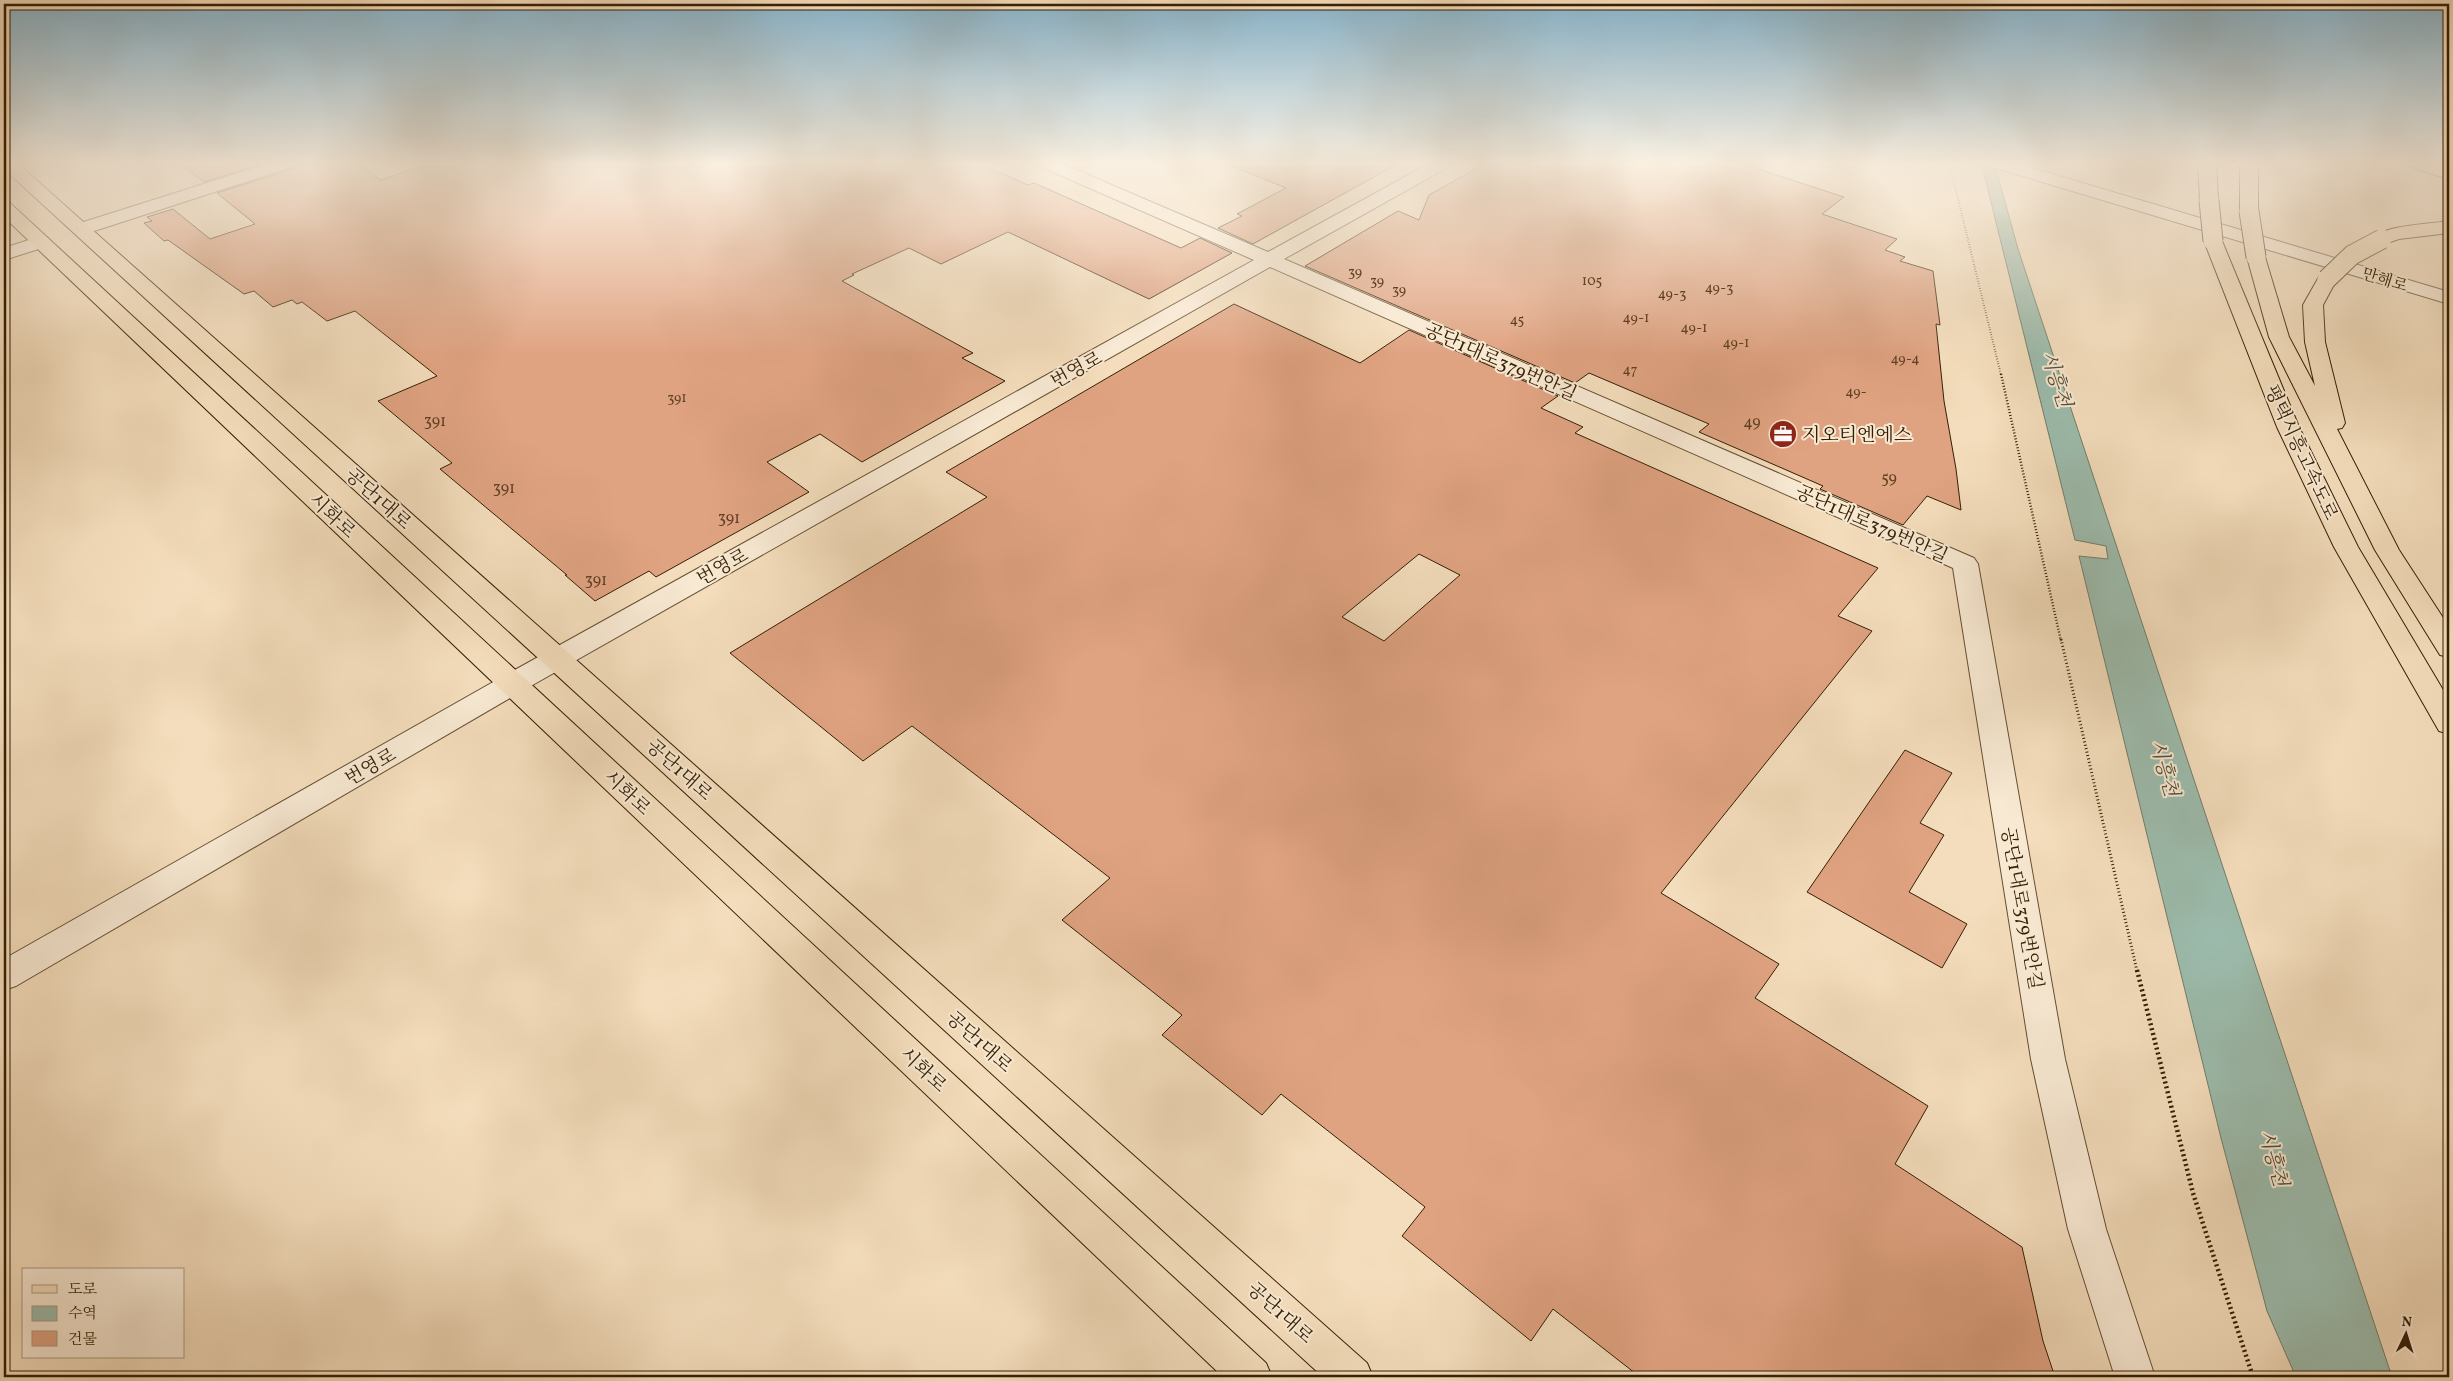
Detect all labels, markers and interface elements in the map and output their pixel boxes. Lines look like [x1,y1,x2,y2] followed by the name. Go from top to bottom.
[1348,263,1362,282] house number: 39
[2359,264,2410,298] street label: 만해로
[1370,272,1384,291] house number: 39
[1582,272,1602,291] house number: 105
[1705,279,1733,298] house number: 49-3
[1392,281,1406,300] house number: 39
[1658,285,1686,304] house number: 49-3
[1623,309,1649,328] house number: 49-1
[1510,311,1524,330] house number: 45
[1420,318,1581,408] street label: 공단1대로379번안길
[1681,319,1707,338] house number: 49-1
[1723,334,1749,353] house number: 49-1
[1047,346,1107,395] street label: 번영로
[2033,348,2078,413] water label: 시흥천
[1890,350,1920,369] house number: 49-4
[1622,361,1638,380] house number: 47
[2257,381,2343,525] street label: 평택시흥고속도로
[1845,383,1867,402] house number: 49-
[667,389,687,408] house number: 391
[424,411,446,433] house number: 391
[1743,412,1761,434] house number: 49
[1768,419,1798,449] office icon: 지오티엔에스
[1802,423,1912,449] place label: 지오티엔에스
[339,463,416,536] street label: 공단1대로
[1881,468,1897,490] house number: 59
[493,478,515,500] house number: 391
[1791,480,1952,570] street label: 공단1대로379번안길
[303,488,361,545] street label: 시화로
[718,508,740,530] house number: 391
[693,543,753,592] street label: 번영로
[585,570,607,592] house number: 391
[640,734,717,807] street label: 공단1대로
[2142,737,2185,802] water label: 시흥천
[341,743,401,793] street label: 번영로
[598,765,656,822] street label: 시화로
[1994,825,2048,992] street label: 공단1대로379번안길
[940,1006,1017,1079] street label: 공단1대로
[894,1042,952,1099] street label: 시화로
[2251,1127,2294,1192] water label: 시흥천
[22,1268,185,1358] legend
[1241,1277,1318,1350] street label: 공단1대로
[68,1280,97,1301] text: 도로
[68,1304,97,1325] text: 수역
[2380,1308,2430,1358] north arrow
[2401,1313,2413,1332] text: N
[68,1330,97,1351] text: 건물

